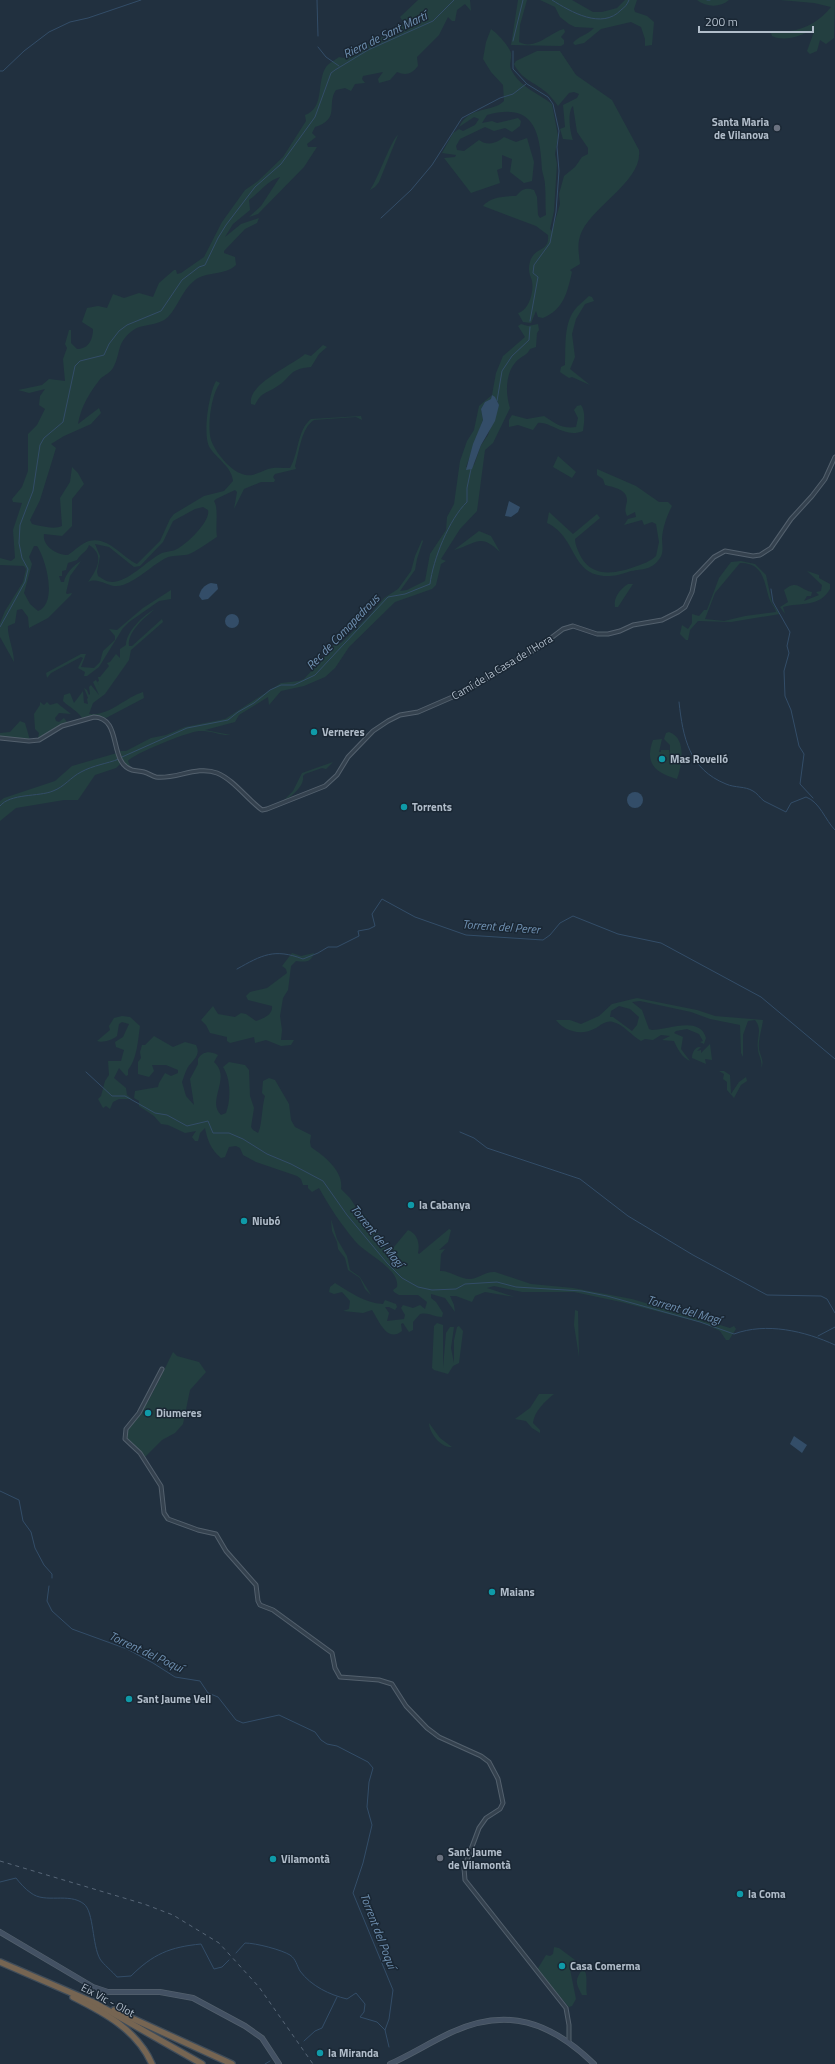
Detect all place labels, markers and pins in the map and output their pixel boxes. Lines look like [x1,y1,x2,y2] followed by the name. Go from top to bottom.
[712,114,769,143] place label: Santa Maria de Vilanova
[772,123,782,133] marker: Santa Maria de Vilanova
[322,724,365,740] place label: Verneres
[309,727,319,737] marker: Verneres
[670,751,728,767] place label: Mas Rovelló
[657,754,667,764] marker: Mas Rovelló
[412,799,452,815] place label: Torrents
[399,802,409,812] marker: Torrents
[419,1197,471,1213] place label: la Cabanya
[406,1200,416,1210] marker: la Cabanya
[252,1213,281,1229] place label: Niubó
[239,1216,249,1226] marker: Niubó
[156,1405,202,1421] place label: Diumeres
[143,1408,153,1418] marker: Diumeres
[500,1584,535,1600] place label: Maians
[487,1587,497,1597] marker: Maians
[137,1691,211,1707] place label: Sant Jaume Vell
[124,1694,134,1704] marker: Sant Jaume Vell
[448,1844,511,1873] place label: Sant Jaume de Vilamontà
[281,1851,330,1867] place label: Vilamontà
[435,1853,445,1863] marker: Sant Jaume de Vilamontà
[268,1854,278,1864] marker: Vilamontà
[748,1886,786,1902] place label: la Coma
[735,1889,745,1899] marker: la Coma
[570,1958,641,1974] place label: Casa Comerma
[557,1961,567,1971] marker: Casa Comerma
[328,2045,379,2061] place label: la Miranda
[315,2048,325,2058] marker: la Miranda

